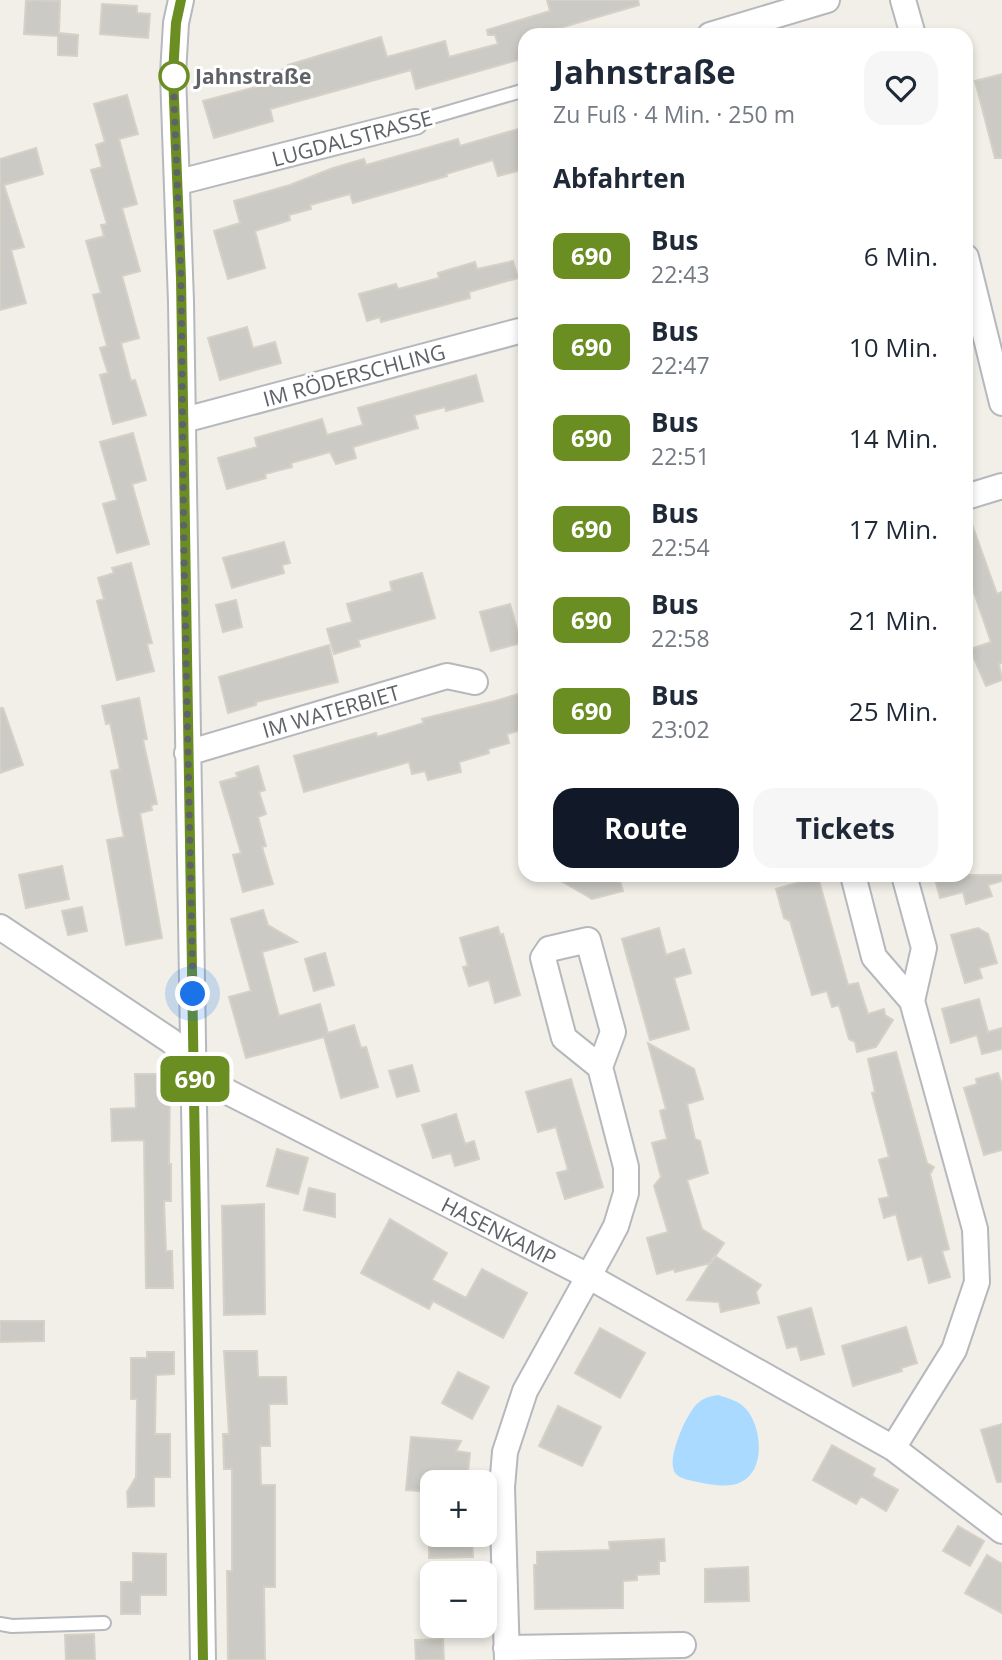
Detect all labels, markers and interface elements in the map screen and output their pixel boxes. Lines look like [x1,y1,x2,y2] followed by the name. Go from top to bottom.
[553,49,736,94] text: Jahnstraße
[864,51,938,125] button: heart
[159,61,189,91] marker: Jahnstraße
[193,62,311,90] place label: Jahnstraße
[553,98,795,130] text: Zu Fuß · 4 Min. · 250 m
[269,103,435,173] street label: LUGDALSTRASSE
[553,160,686,196] text: Abfahrten
[651,222,698,258] text: Bus
[864,238,938,274] text: 6 Min.
[571,239,612,272] text: 690
[651,258,710,290] text: 22:43
[651,313,698,349] text: Bus
[849,329,938,365] text: 10 Min.
[571,330,612,363] text: 690
[260,337,448,413] street label: IM RÖDERSCHLING
[651,349,710,381] text: 22:47
[651,404,698,440] text: Bus
[849,420,938,456] text: 14 Min.
[571,421,612,454] text: 690
[651,440,710,472] text: 22:51
[651,495,698,531] text: Bus
[849,511,938,547] text: 17 Min.
[571,512,612,545] text: 690
[651,531,710,563] text: 22:54
[651,586,698,622] text: Bus
[849,602,938,638] text: 21 Min.
[571,603,612,636] text: 690
[651,622,710,654] text: 22:58
[651,677,698,713] text: Bus
[259,678,403,744] street label: IM WATERBIET
[849,693,938,729] text: 25 Min.
[571,694,612,727] text: 690
[651,713,710,745] text: 23:02
[553,788,739,868] button: Route
[753,788,938,868] button: Tickets
[175,976,210,1011] your location
[155,1056,235,1102] line badge: 690
[174,1062,216,1095] text: 690
[437,1190,561,1272] street label: HASENKAMP
[420,1470,497,1638] map controls
[420,1470,497,1547] button: +
[420,1561,497,1638] button: −

